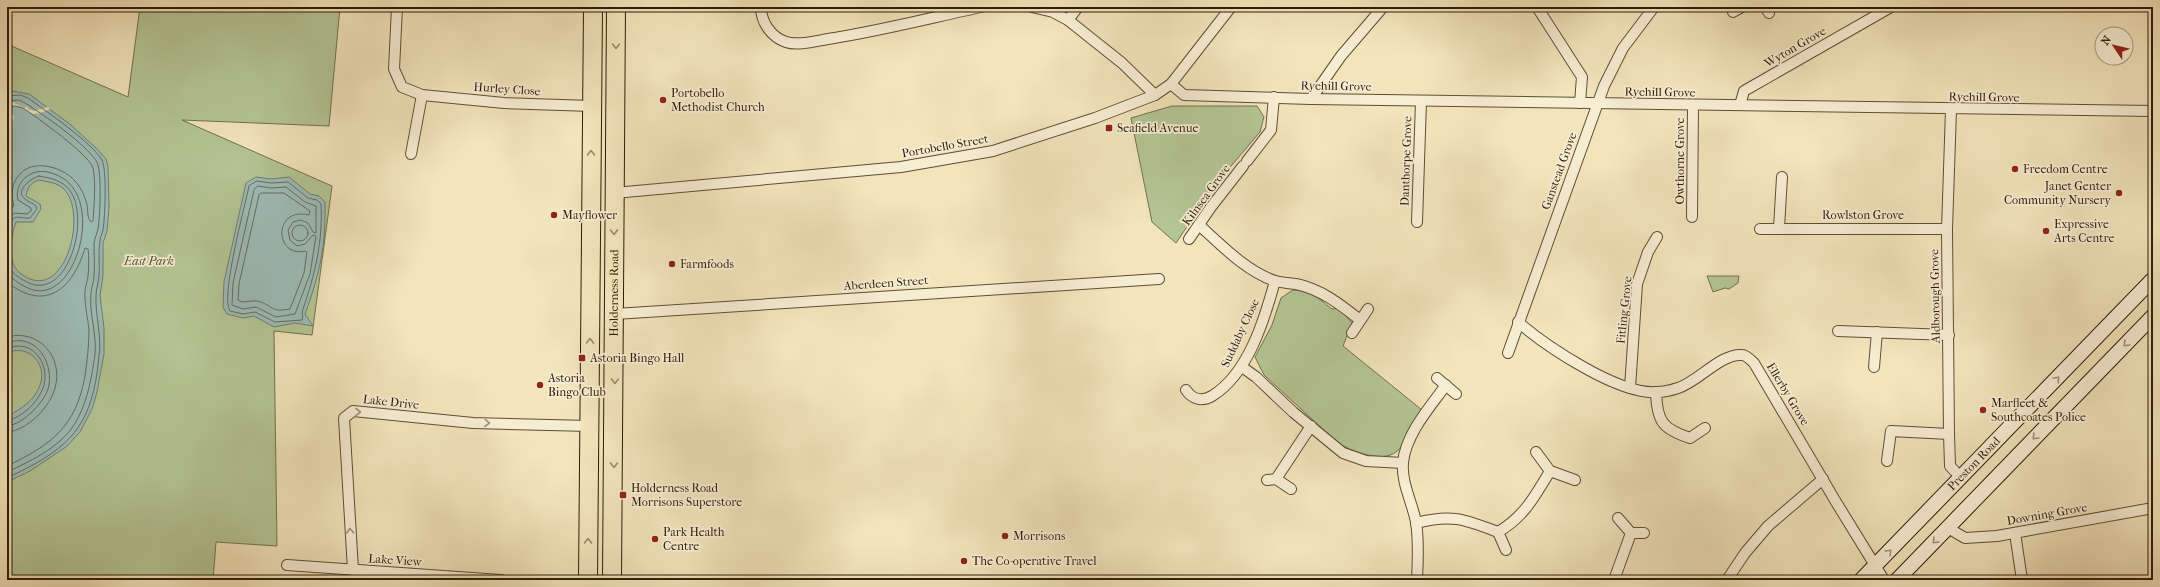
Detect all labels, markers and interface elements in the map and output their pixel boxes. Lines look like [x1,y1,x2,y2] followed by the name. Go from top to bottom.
[1761,24,1828,71] street label: Wyton Grove
[2094,26,2134,66] north arrow
[2098,33,2114,48] text: N
[611,43,620,49] one-way arrow
[1300,78,1372,94] street label: Ryehill Grove
[473,80,541,98] street label: Hurley Close
[1624,84,1696,100] street label: Ryehill Grove
[671,86,765,114] place label: Portobello Methodist Church
[1948,89,2020,105] street label: Ryehill Grove
[658,95,668,105] marker: Portobello Methodist Church
[1397,116,1415,206] street label: Danthorpe Grove
[1673,117,1687,205] street label: Owthorne Grove
[1117,121,1198,135] place label: Seafield Avenue
[1104,123,1114,133] marker: Seafield Avenue
[1539,130,1580,212] street label: Ganstead Grove
[901,131,990,160] street label: Portobello Street
[587,150,595,156] one-way arrow
[1179,162,1233,228] street label: Kilnsea Grove
[2023,162,2108,176] place label: Freedom Centre
[2010,164,2020,174] marker: Freedom Centre
[2004,179,2112,207] place label: Janet Genter Community Nursery
[2114,188,2124,198] marker: Janet Genter Community Nursery
[562,208,618,222] place label: Mayflower
[1822,208,1904,222] street label: Rowlston Grove
[549,210,559,220] marker: Mayflower
[2053,217,2114,245] place label: Expressive Arts Centre
[2041,226,2051,236] marker: Expressive Arts Centre
[610,229,618,235] one-way arrow
[607,249,621,337] street label: Holderness Road
[1927,249,1943,344] street label: Aldborough Grove
[123,254,174,268] park label: East Park
[680,257,734,271] place label: Farmfoods
[667,259,677,269] marker: Farmfoods
[842,273,929,293] street label: Aberdeen Street
[1613,275,1635,345] street label: Fitling Grove
[1218,296,1262,370] street label: Suddaby Close
[586,338,594,344] one-way arrow
[2123,339,2131,347] one-way arrow
[589,351,685,365] place label: Astoria Bingo Hall
[577,353,587,363] marker: Astoria Bingo Hall
[1764,360,1812,428] street label: Ellerby Grove
[547,371,606,399] place label: Astoria Bingo Club
[2053,376,2060,384] one-way arrow
[611,378,619,384] one-way arrow
[535,380,545,390] marker: Astoria Bingo Club
[362,392,420,412] street label: Lake Drive
[1991,396,2086,424] place label: Marfleet & Southcoates Police
[1978,405,1988,415] marker: Marfleet & Southcoates Police
[355,408,361,416] one-way arrow
[484,419,490,428] one-way arrow
[2032,432,2040,440] one-way arrow
[1945,434,2003,493] street label: Preston Road
[610,462,618,468] one-way arrow
[631,481,742,509] place label: Holderness Road Morrisons Superstore
[618,490,628,500] marker: Holderness Road Morrisons Superstore
[2006,500,2088,528] street label: Downing Grove
[663,525,725,553] place label: Park Health Centre
[346,528,355,534] one-way arrow
[1013,529,1066,543] place label: Morrisons
[1000,531,1010,541] marker: Morrisons
[650,534,660,544] marker: Park Health Centre
[1932,536,1940,544] one-way arrow
[584,538,593,544] one-way arrow
[1884,549,1892,557] one-way arrow
[368,551,423,569] street label: Lake View
[972,554,1097,568] place label: The Co-operative Travel
[959,556,969,566] marker: The Co-operative Travel

